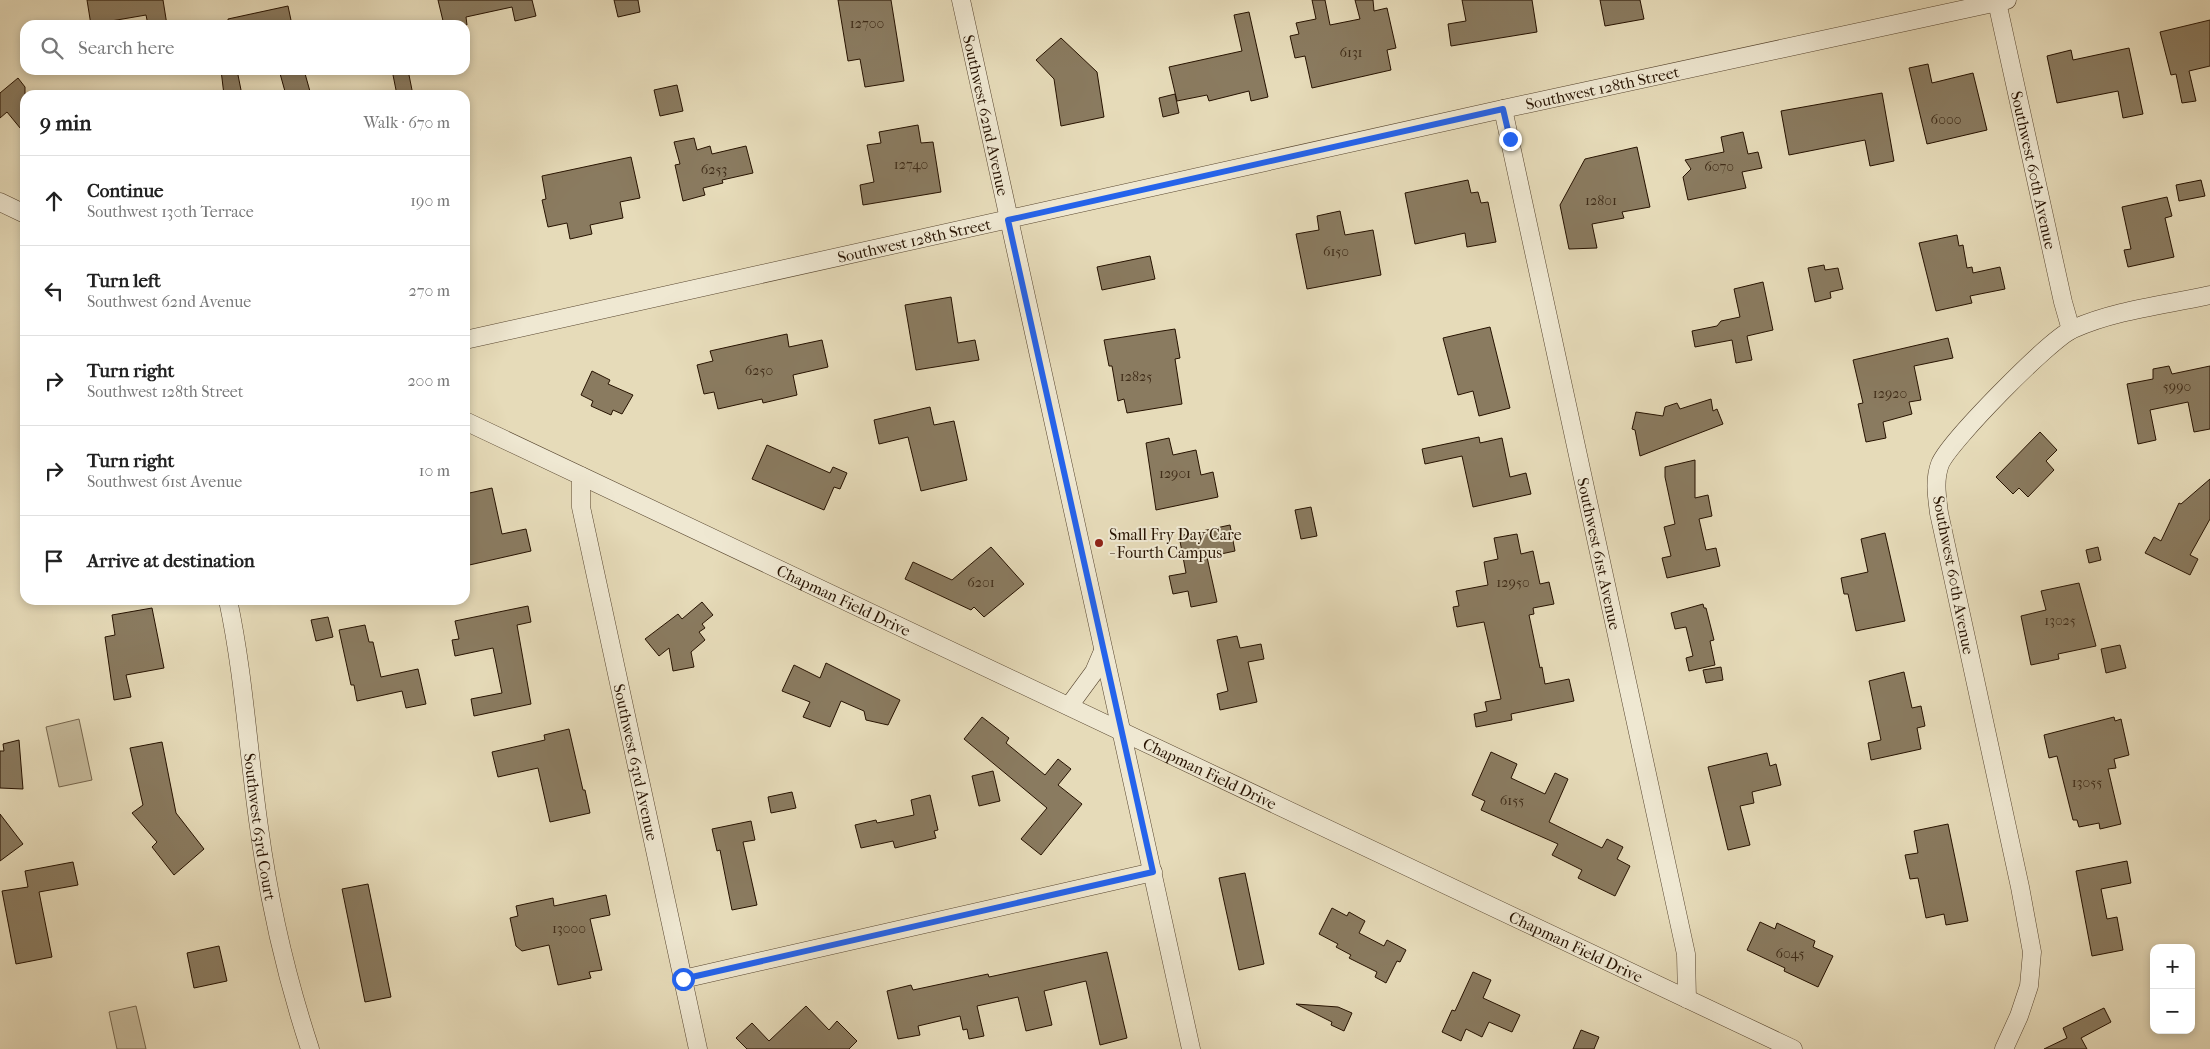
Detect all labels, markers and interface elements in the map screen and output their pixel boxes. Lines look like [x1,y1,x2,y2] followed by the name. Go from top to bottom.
[850,15,884,32] house number: 12700
[20,20,470,75] search box
[959,33,1013,198] street label: Southwest 62nd Avenue
[38,34,66,62] icon: search
[78,37,174,59] text: Search here
[1339,44,1363,61] house number: 6131
[1524,62,1681,114] street label: Southwest 128th Street
[2007,89,2060,251] street label: Southwest 60th Avenue
[40,111,91,135] text: 9 min
[1931,111,1961,128] house number: 6000
[363,113,450,132] text: Walk · 670 m
[1499,128,1522,151] route end
[894,156,928,173] house number: 12740
[1704,158,1734,175] house number: 6070
[701,161,727,178] house number: 6253
[87,180,163,202] text: Continue
[40,187,68,215] icon: ahead
[410,191,450,210] text: 190 m
[1585,192,1617,209] house number: 12801
[87,202,254,221] text: Southwest 130th Terrace
[836,214,993,267] street label: Southwest 128th Street
[1323,243,1349,260] house number: 6150
[87,270,161,292] text: Turn left
[40,277,68,305] icon: left
[409,281,450,300] text: 270 m
[87,292,251,311] text: Southwest 62nd Avenue
[87,360,174,382] text: Turn right
[745,362,773,379] house number: 6250
[40,367,68,395] icon: right
[1120,368,1152,385] house number: 12825
[407,371,450,390] text: 200 m
[2163,378,2191,395] house number: 5990
[87,382,243,401] text: Southwest 128th Street
[1873,385,1907,402] house number: 12920
[87,450,174,472] text: Turn right
[40,457,68,485] icon: right
[419,461,450,480] text: 10 m
[1159,465,1191,482] house number: 12901
[87,472,242,491] text: Southwest 61st Avenue
[1573,476,1625,632] street label: Southwest 61st Avenue
[1929,494,1978,656] street label: Southwest 60th Avenue
[1109,525,1242,562] place label: Small Fry Day Care - Fourth Campus
[1093,537,1105,549] marker: Small Fry Day Care - Fourth Campus
[40,547,68,575] icon: arrive
[87,550,255,572] text: Arrive at destination
[774,561,914,640] street label: Chapman Field Drive
[967,574,995,591] house number: 6201
[1496,574,1530,591] house number: 12950
[2044,612,2076,629] house number: 13025
[609,682,662,842] street label: Southwest 63rd Avenue
[1140,734,1280,814] street label: Chapman Field Drive
[240,752,280,902] street label: Southwest 63rd Court
[2072,774,2102,791] house number: 13055
[1500,792,1524,809] house number: 6155
[1506,907,1646,987] street label: Chapman Field Drive
[552,920,586,937] house number: 13000
[2150,944,2195,1034] map controls
[2150,944,2195,989] button: +
[1775,945,1805,962] house number: 6045
[672,968,695,991] route start
[2150,989,2195,1034] button: −

